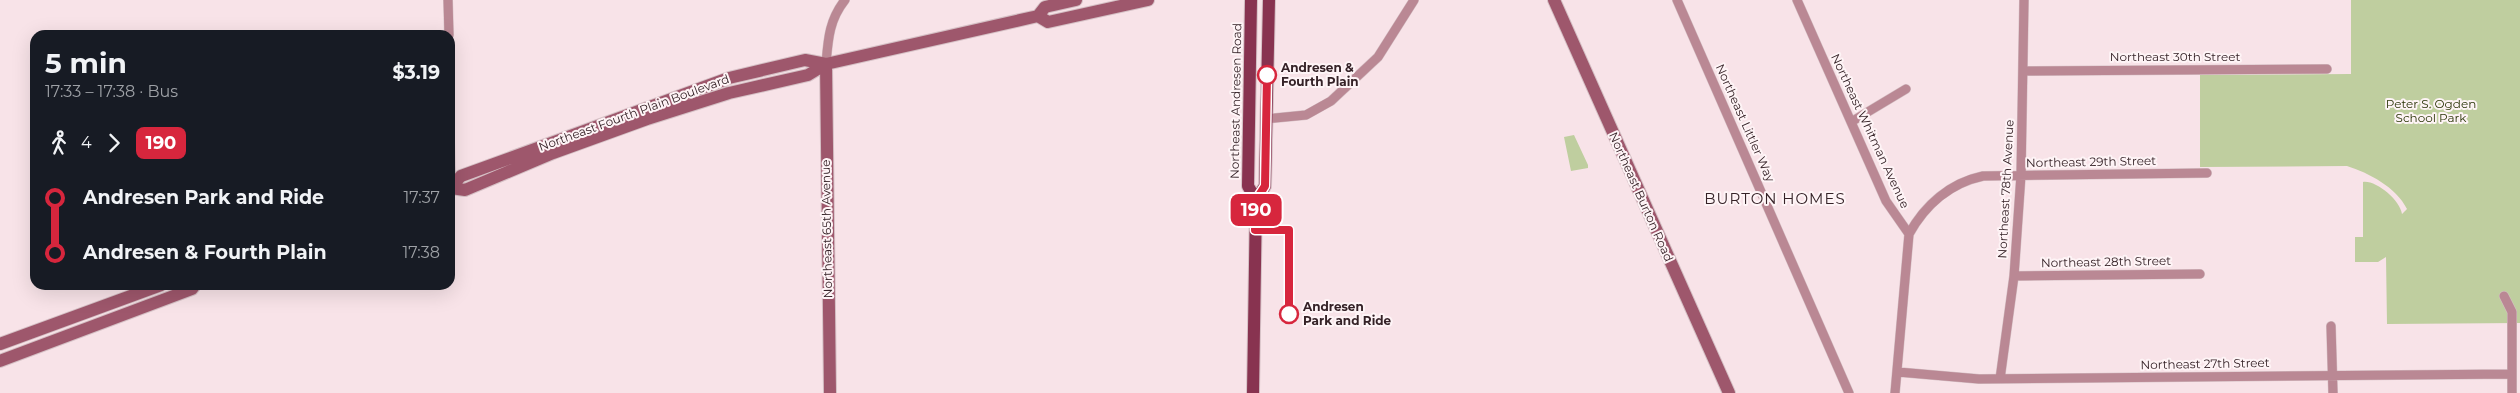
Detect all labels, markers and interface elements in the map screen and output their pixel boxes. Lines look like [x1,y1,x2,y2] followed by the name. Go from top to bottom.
[1227,23,1244,179] street label: Northeast Andresen Road
[45,46,127,80] text: 5 min
[2110,49,2240,64] street label: Northeast 30th Street
[1828,51,1913,210] street label: Northeast Whitman Avenue
[1280,60,1359,89] place label: Andresen & Fourth Plain
[392,61,440,84] text: $3.19
[1713,62,1778,185] street label: Northeast Littler Way
[1257,65,1277,85] marker: Andresen & Fourth Plain
[536,71,731,154] street label: Northeast Fourth Plain Boulevard
[45,82,178,101] text: 17:33 – 17:38 · Bus
[2386,96,2476,125] park label: Peter S. Ogden School Park
[1994,119,2017,259] street label: Northeast 78th Avenue
[45,129,73,157] icon: walk
[100,129,128,157] icon: forward
[1606,130,1677,264] street label: Northeast Burton Road
[146,132,176,154] text: 190
[81,133,92,152] text: 4
[2026,153,2156,170] street label: Northeast 29th Street
[818,159,835,299] street label: Northeast 65th Avenue
[83,186,324,209] text: Andresen Park and Ride
[403,188,440,207] text: 17:37
[1704,189,1846,208] district label: BURTON HOMES
[1227,194,1285,226] line badge: 190
[1241,199,1271,221] text: 190
[83,241,327,264] text: Andresen & Fourth Plain
[402,243,440,262] text: 17:38
[2041,253,2171,270] street label: Northeast 28th Street
[1302,299,1392,328] place label: Andresen Park and Ride
[1279,304,1299,324] marker: Andresen Park and Ride
[2140,355,2270,372] street label: Northeast 27th Street

